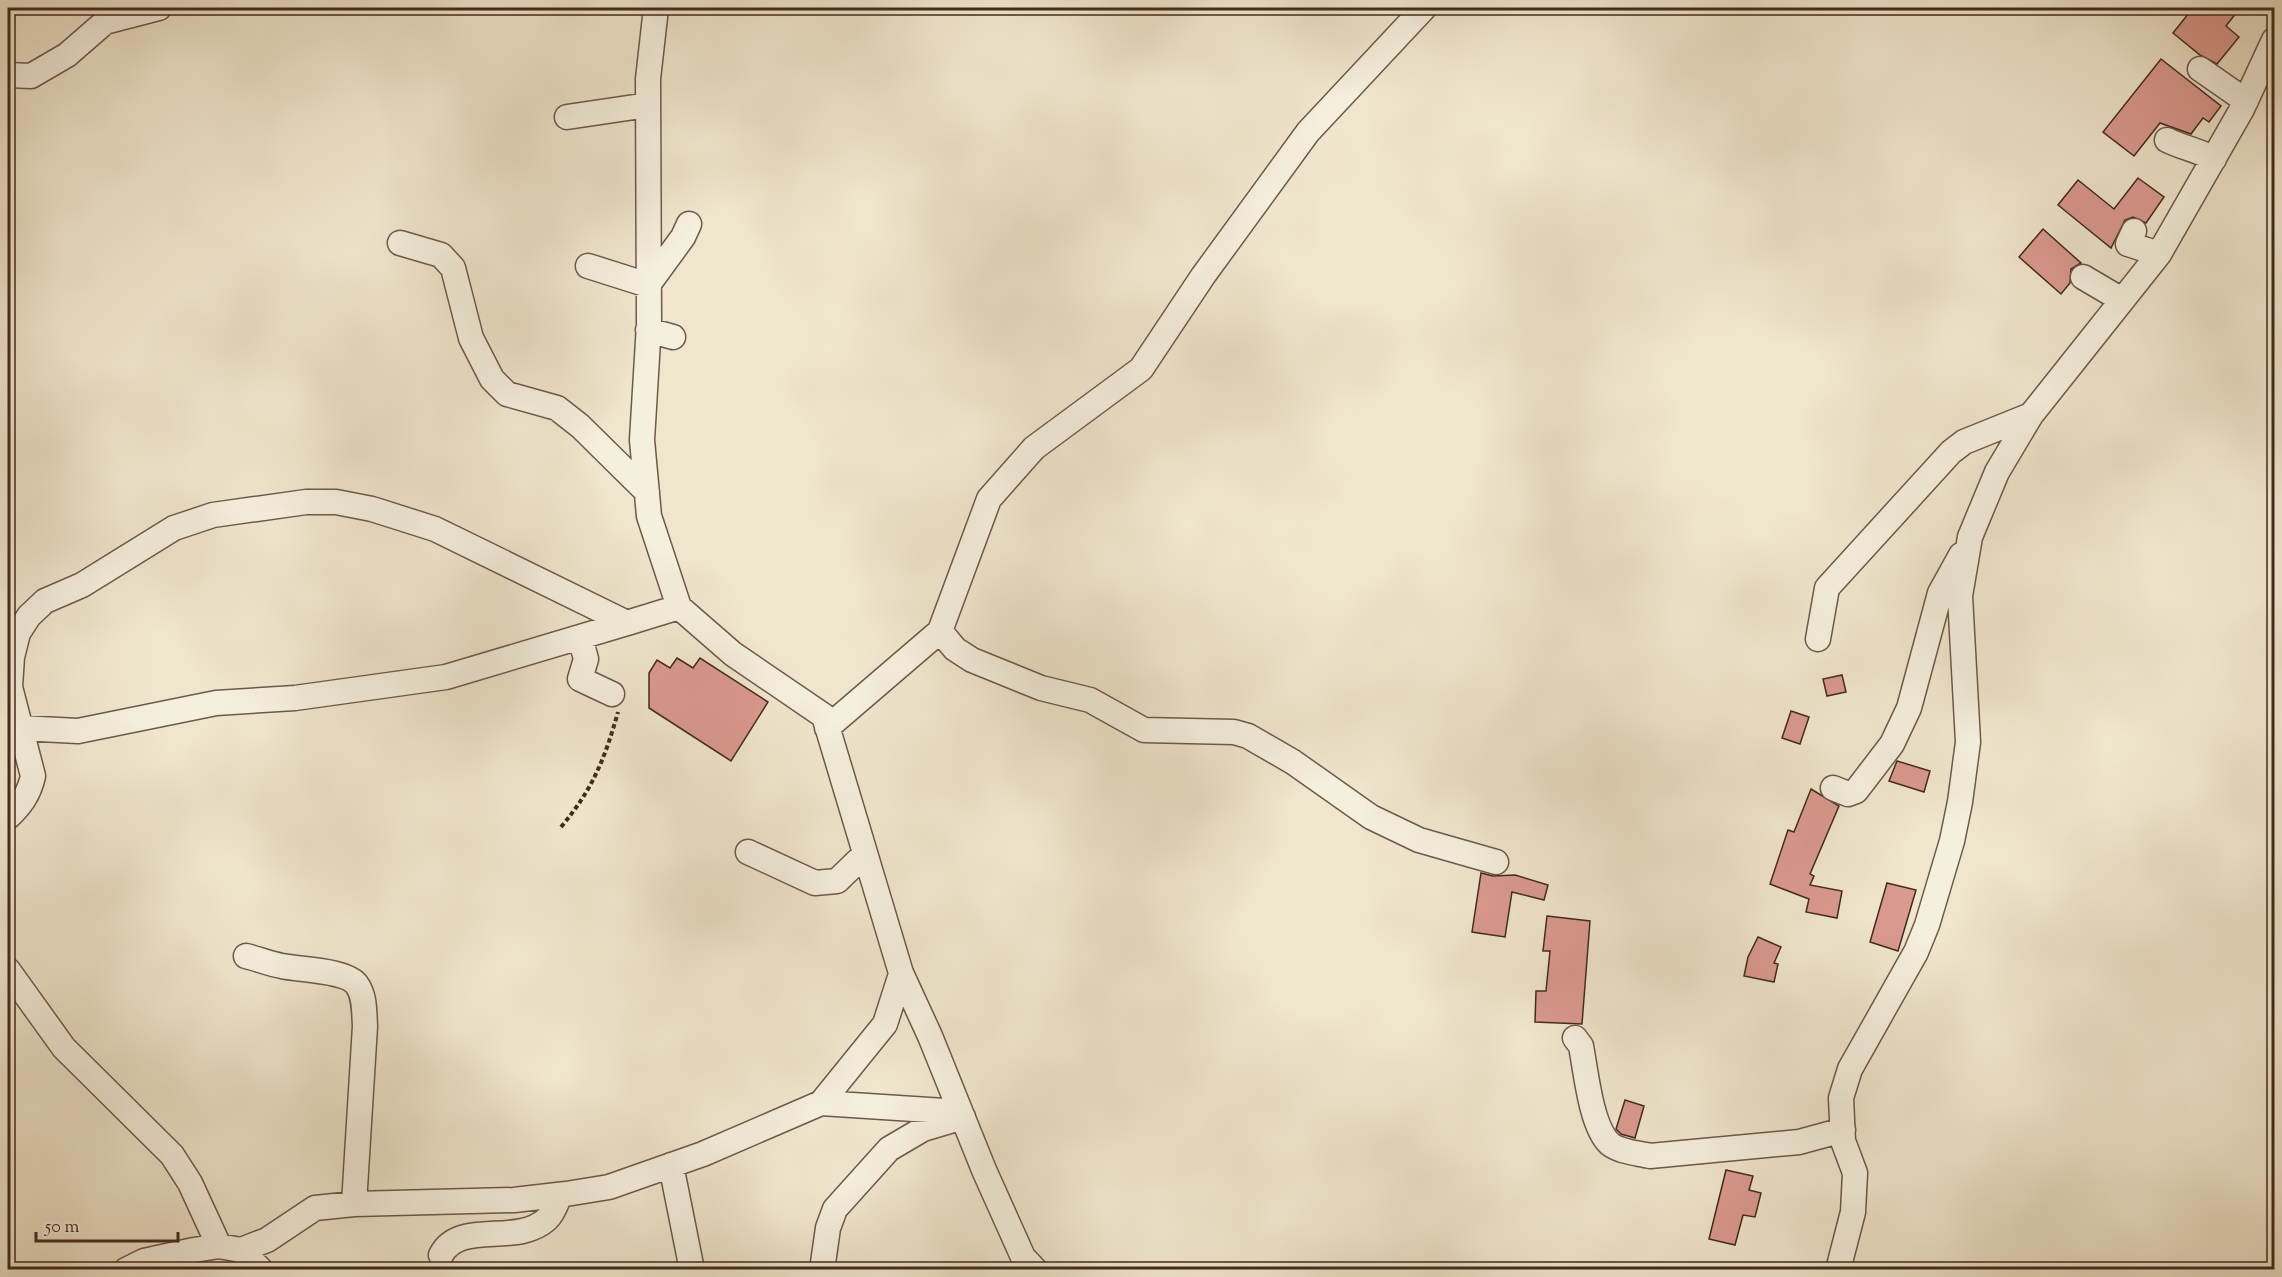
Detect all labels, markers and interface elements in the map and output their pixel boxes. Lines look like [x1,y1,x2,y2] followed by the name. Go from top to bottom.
[36,1205,178,1243] scale bar
[44,1215,80,1241] text: 50 m

